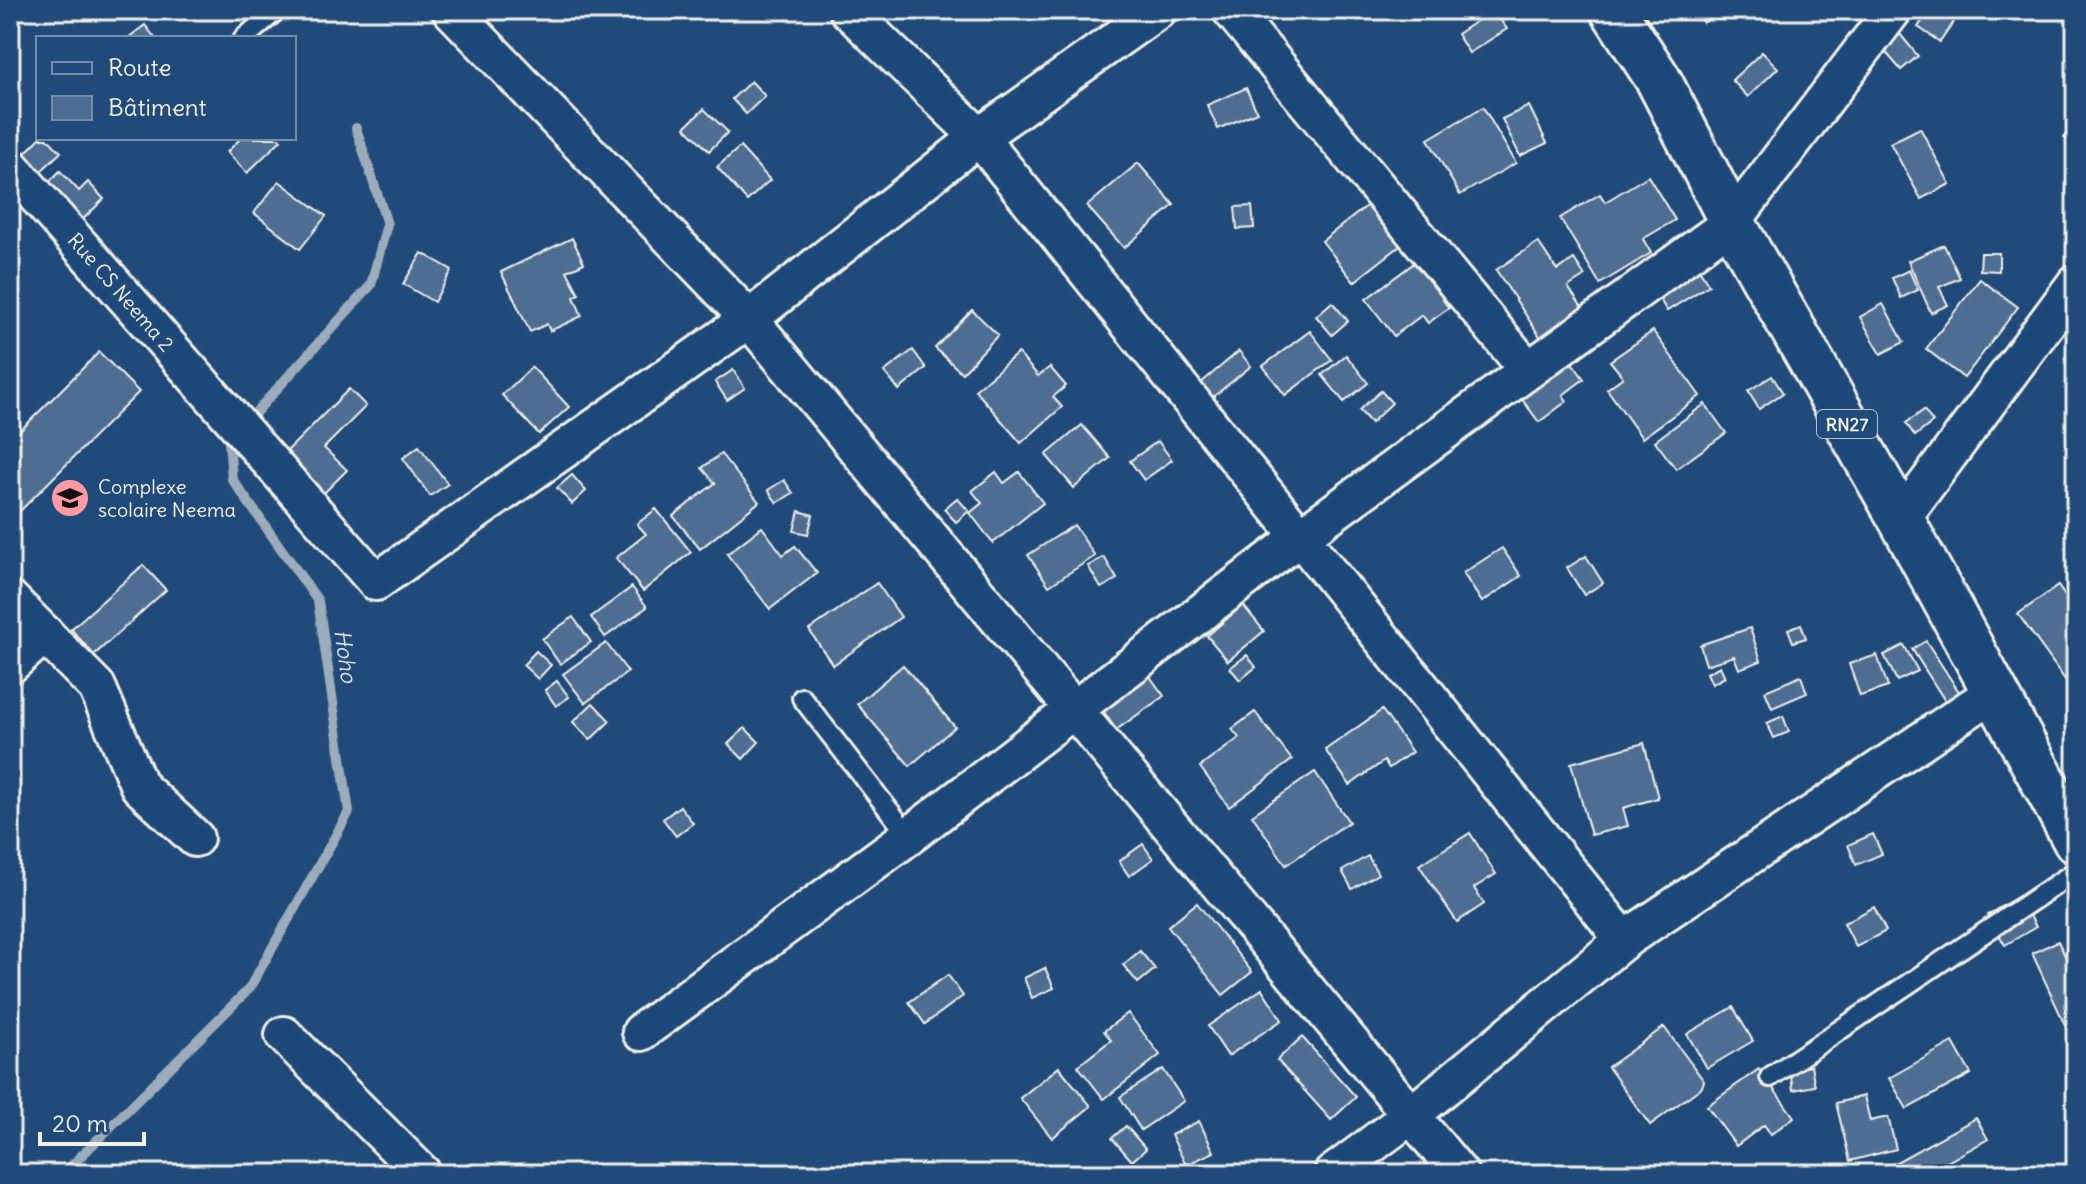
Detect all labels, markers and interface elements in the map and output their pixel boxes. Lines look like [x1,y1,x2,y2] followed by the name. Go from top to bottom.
[36,36,296,140] legend
[108,52,171,82] text: Route
[108,92,207,122] text: Bâtiment
[63,228,179,356] street label: Rue CS Neema 2
[1817,410,1877,438] road number: RN27
[98,474,236,522] place label: Complexe scolaire Neema
[49,477,91,519] school or university icon: Complexe scolaire Neema
[328,628,364,686] water label: Hoho
[40,1096,144,1146] scale bar
[52,1108,108,1138] text: 20 m

